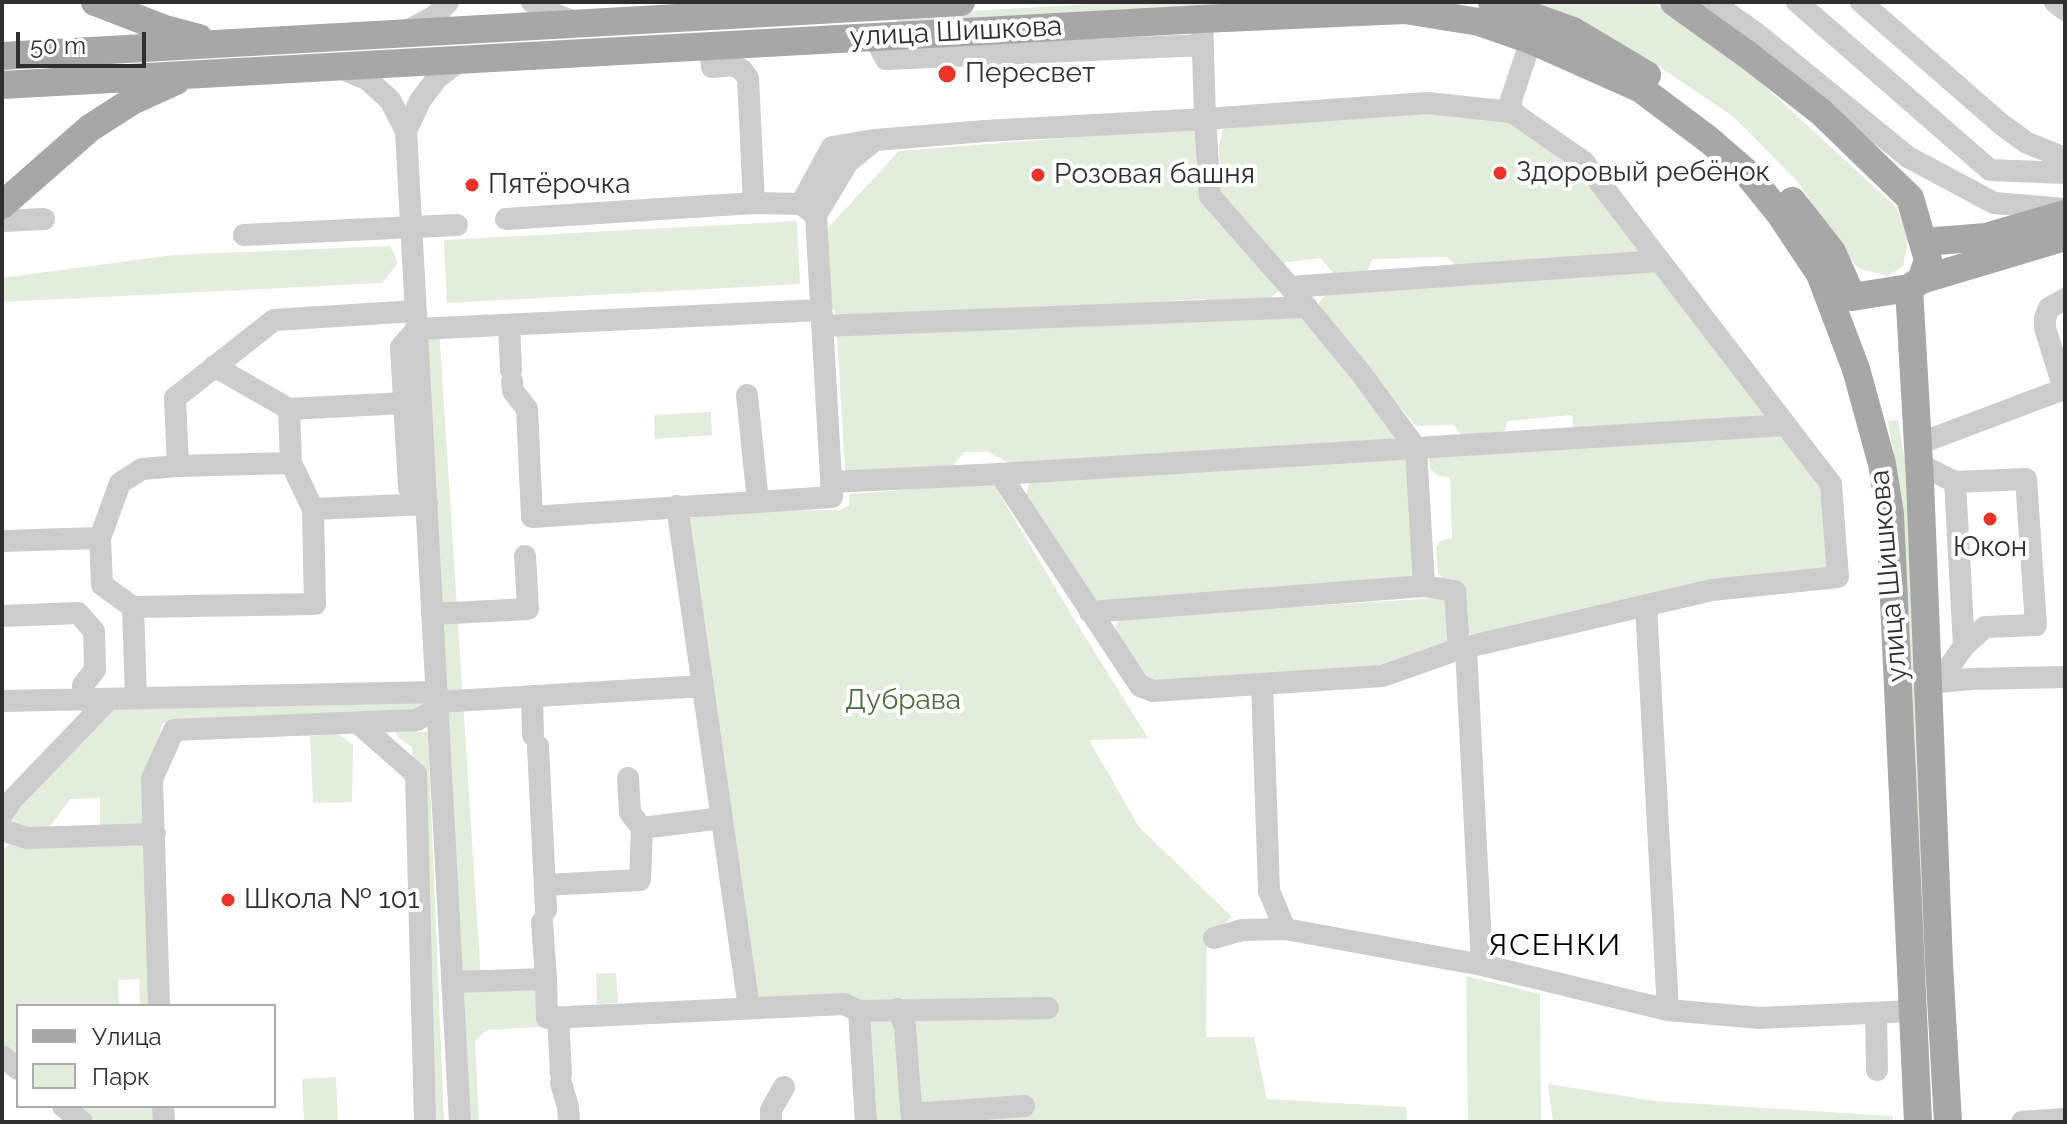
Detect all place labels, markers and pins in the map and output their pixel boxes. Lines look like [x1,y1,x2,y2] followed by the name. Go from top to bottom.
[965,57,1095,91] place label: Пересвет
[936,63,958,85] marker: Пересвет
[1516,156,1770,190] place label: Здоровый ребёнок
[1054,158,1255,192] place label: Розовая башня
[1491,164,1509,182] marker: Здоровый ребёнок
[1029,166,1047,184] marker: Розовая башня
[488,168,630,202] place label: Пятёрочка
[463,176,481,194] marker: Пятёрочка
[1981,510,1999,528] marker: Юкон
[1953,531,2027,565] place label: Юкон
[244,883,420,917] place label: Школа № 101
[219,891,237,909] marker: Школа № 101

